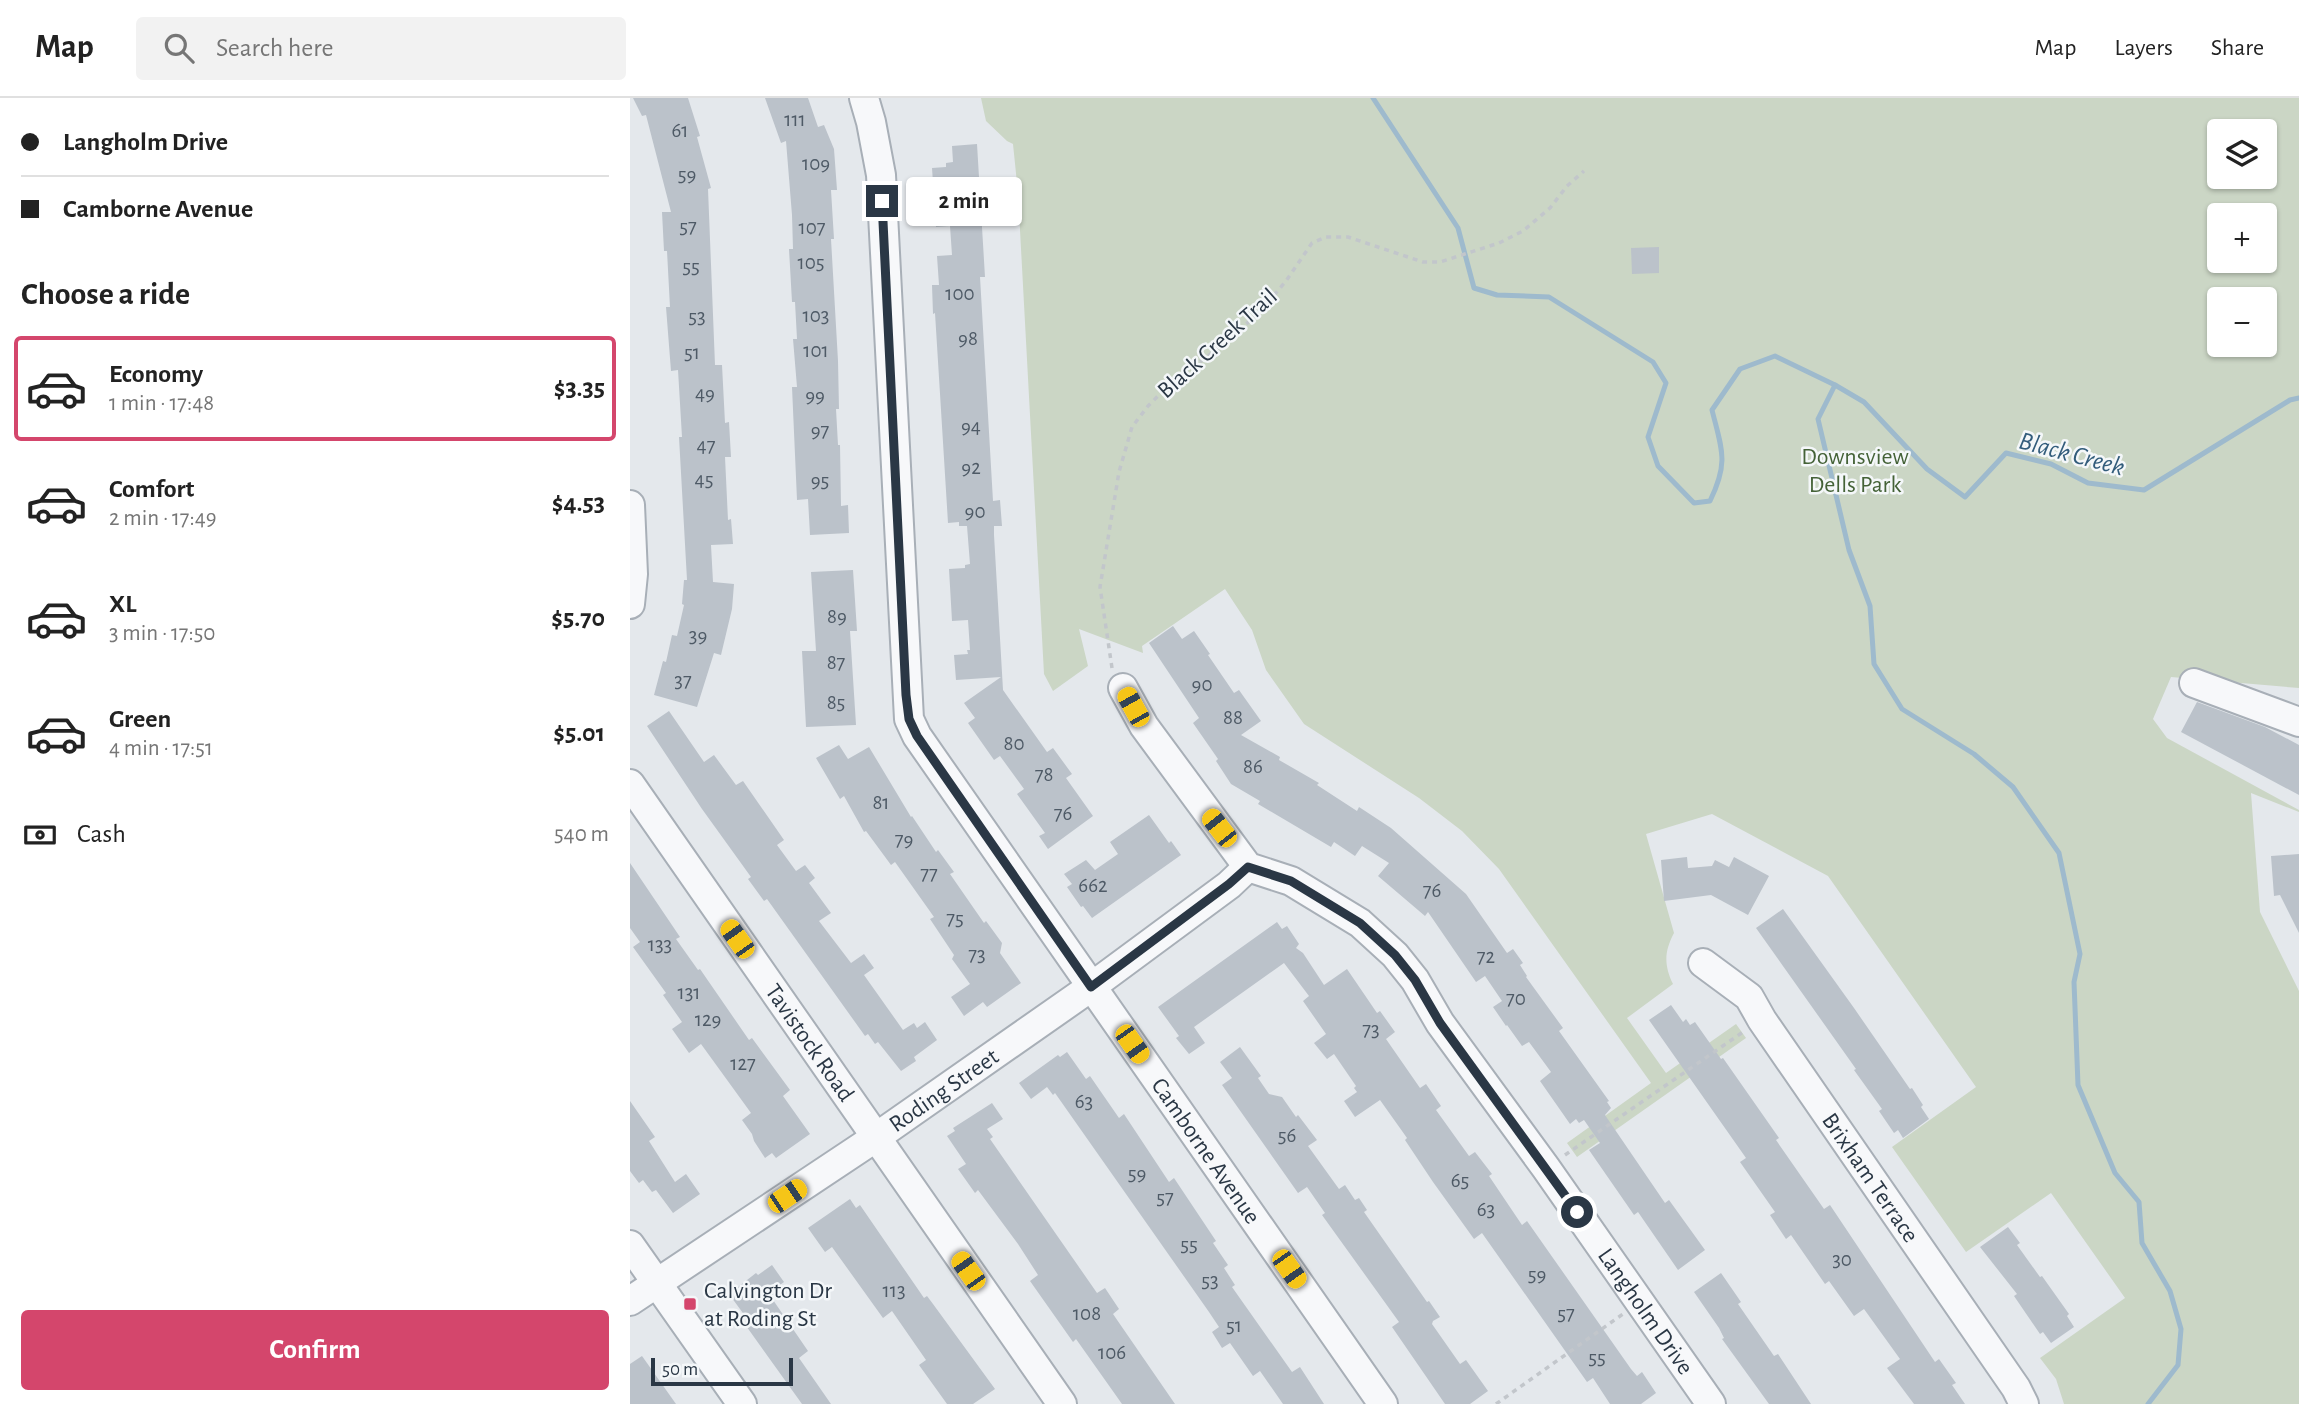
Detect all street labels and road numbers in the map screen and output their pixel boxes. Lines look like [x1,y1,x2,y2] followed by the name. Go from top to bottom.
[1153,284,1282,403] street label: Black Creek Trail
[760,980,858,1106] street label: Tavistock Road
[885,1044,1003,1137] street label: Roding Street
[1146,1074,1264,1228] street label: Camborne Avenue
[1817,1109,1923,1247] street label: Brixham Terrace
[1593,1244,1698,1379] street label: Langholm Drive

